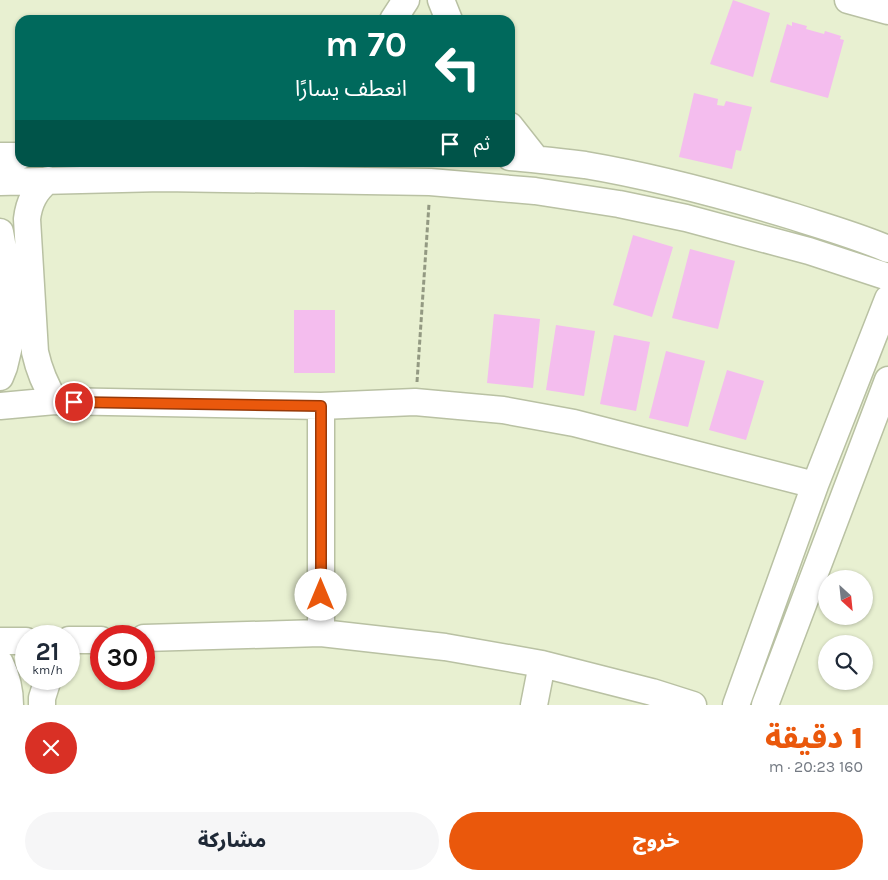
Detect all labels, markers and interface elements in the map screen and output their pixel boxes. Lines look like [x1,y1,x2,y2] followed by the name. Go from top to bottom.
[325,24,407,65] text: 70 m
[425,35,490,100] icon: left
[295,76,407,102] text: انعطف يسارًا
[436,130,464,158] icon: arrive
[474,133,490,155] text: ثم
[53,381,95,423] pin
[60,388,88,416] icon: arrive
[294,568,346,620] position arrow
[818,570,872,625] north arrow
[818,570,873,690] map controls
[90,625,155,690] speed limit sign: 30
[818,635,873,690] button: search
[35,637,60,666] text: 21
[32,663,63,677] text: km/h
[765,720,863,756] text: 1 دقيقة
[25,722,77,774] button: close
[769,757,863,776] text: 160 m · 20:23
[25,812,439,870] button: مشاركة
[449,812,863,870] button: خروج

